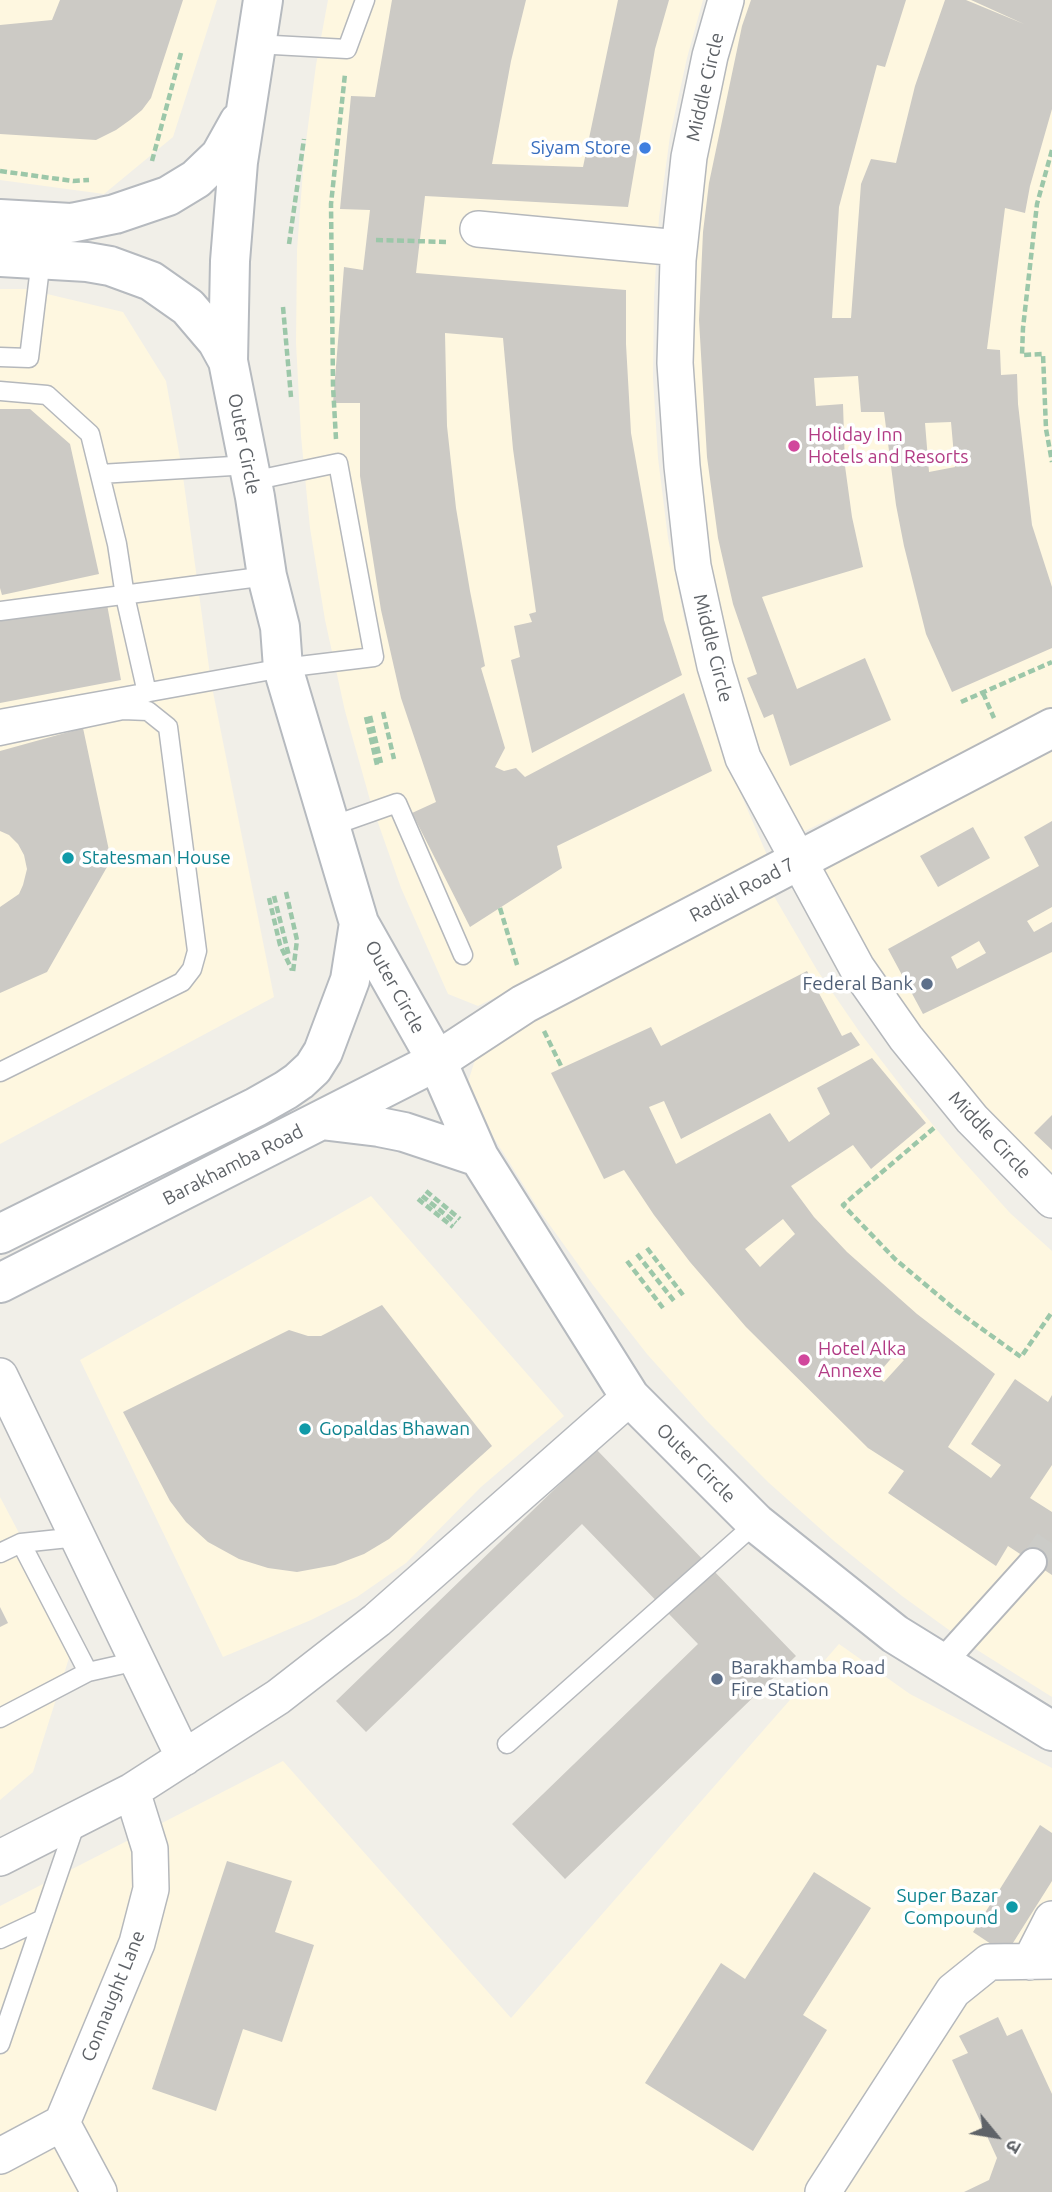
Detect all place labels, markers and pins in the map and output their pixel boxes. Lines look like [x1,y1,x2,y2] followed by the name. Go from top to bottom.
[531,137,631,159] place label: Siyam Store
[637,140,653,156] marker: Siyam Store
[808,424,968,468] place label: Holiday Inn Hotels and Resorts
[786,438,802,454] marker: Holiday Inn Hotels and Resorts
[82,847,231,869] place label: Statesman House
[60,850,76,866] marker: Statesman House
[802,973,913,995] place label: Federal Bank
[919,976,935,992] marker: Federal Bank
[818,1338,906,1382] place label: Hotel Alka Annexe
[796,1352,812,1368] marker: Hotel Alka Annexe
[319,1418,470,1440] place label: Gopaldas Bhawan
[297,1421,313,1437] marker: Gopaldas Bhawan
[731,1657,885,1701] place label: Barakhamba Road Fire Station
[709,1671,725,1687] marker: Barakhamba Road Fire Station
[897,1885,998,1929] place label: Super Bazar Compound
[1004,1899,1020,1915] marker: Super Bazar Compound

